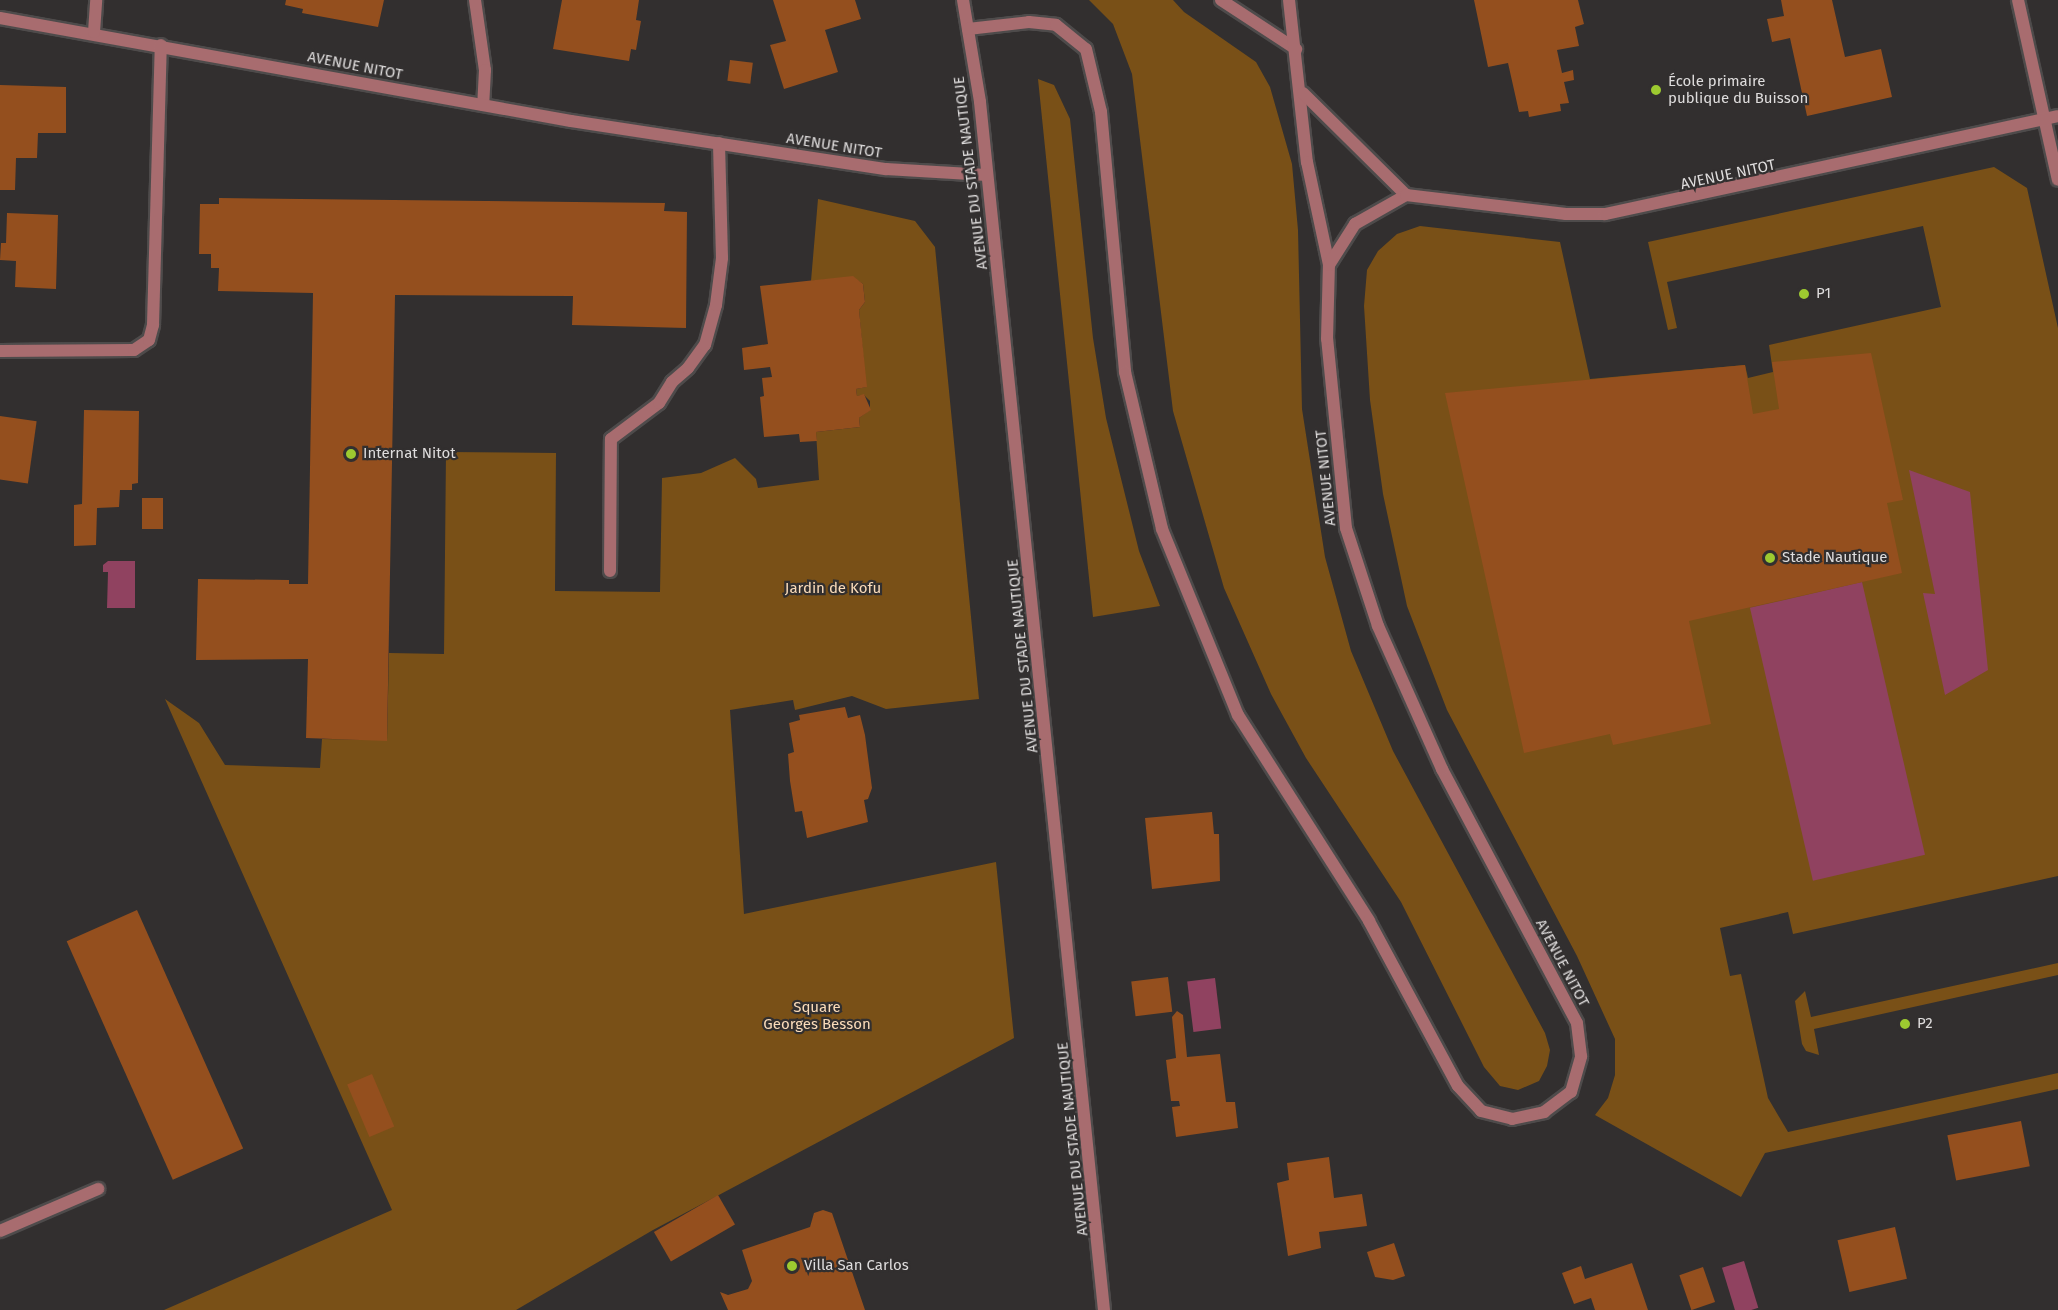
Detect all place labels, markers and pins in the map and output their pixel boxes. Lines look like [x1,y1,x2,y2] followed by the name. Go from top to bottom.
[1668,72,1808,107] place label: École primaire publique du Buisson
[1649,83,1663,97] marker: École primaire publique du Buisson
[1816,285,1831,303] place label: P1
[1797,287,1811,301] marker: P1
[363,445,456,463] place label: Internat Nitot
[344,447,358,461] marker: Internat Nitot
[1782,549,1887,567] place label: Stade Nautique
[1763,551,1777,565] marker: Stade Nautique
[1917,1015,1933,1033] place label: P2
[1898,1017,1912,1031] marker: P2
[804,1257,909,1275] place label: Villa San Carlos
[785,1259,799,1273] marker: Villa San Carlos

